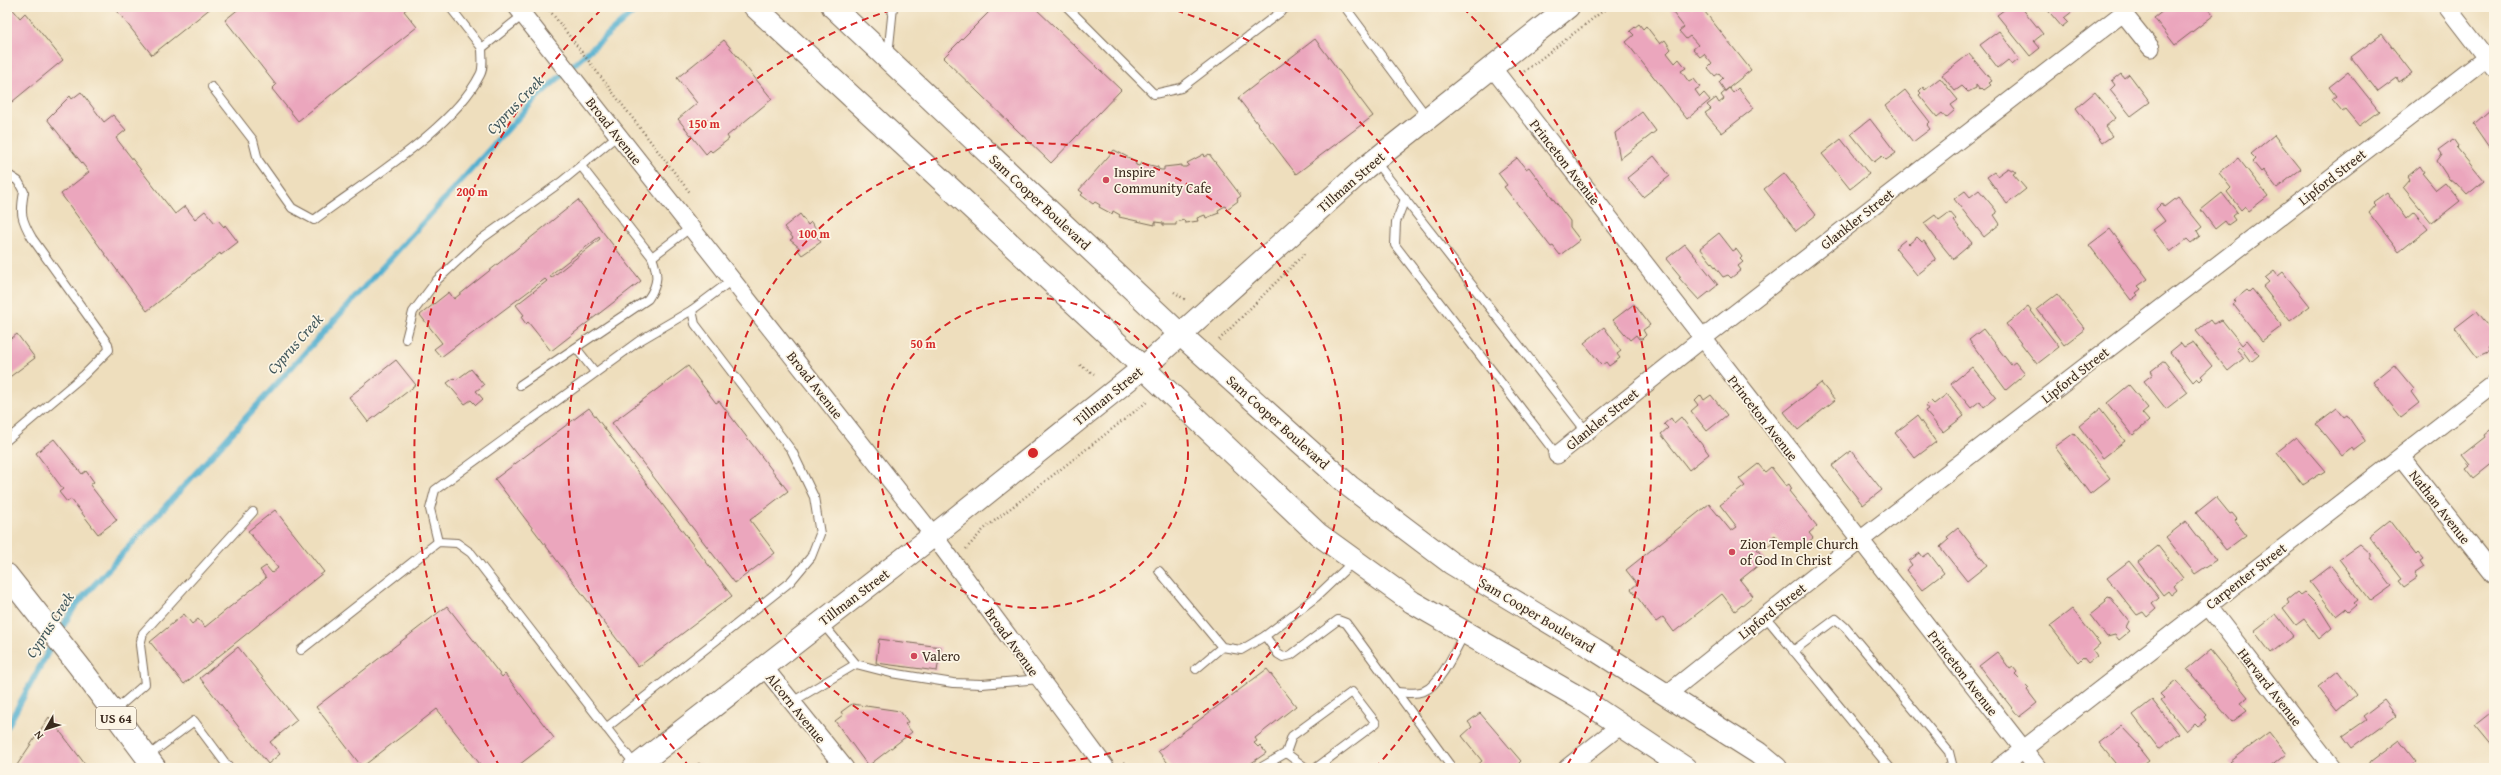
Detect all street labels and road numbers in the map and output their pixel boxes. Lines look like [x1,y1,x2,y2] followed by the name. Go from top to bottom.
[581,93,647,169] street label: Broad Avenue
[1525,115,1605,209] street label: Princeton Avenue
[2294,144,2370,210] street label: Lipford Street
[1313,147,1389,217] street label: Tillman Street
[985,150,1096,255] street label: Sam Cooper Boulevard
[1816,184,1898,254] street label: Glankler Street
[2037,342,2113,408] street label: Lipford Street
[782,347,848,423] street label: Broad Avenue
[1069,362,1147,430] street label: Tillman Street
[1222,370,1334,474] street label: Sam Cooper Boulevard
[1723,371,1803,465] street label: Princeton Avenue
[1561,383,1643,455] street label: Glankler Street
[2405,466,2476,549] street label: Nathan Avenue
[2201,538,2291,614] street label: Carpenter Street
[814,564,894,630] street label: Tillman Street
[1475,572,1599,658] street label: Sam Cooper Boulevard
[1734,578,1810,644] street label: Lipford Street
[980,603,1044,681] street label: Broad Avenue
[1923,626,2003,720] street label: Princeton Avenue
[2233,644,2307,731] street label: Harvard Avenue
[761,668,831,748] street label: Alcorn Avenue
[96,707,136,729] road number: US 64

